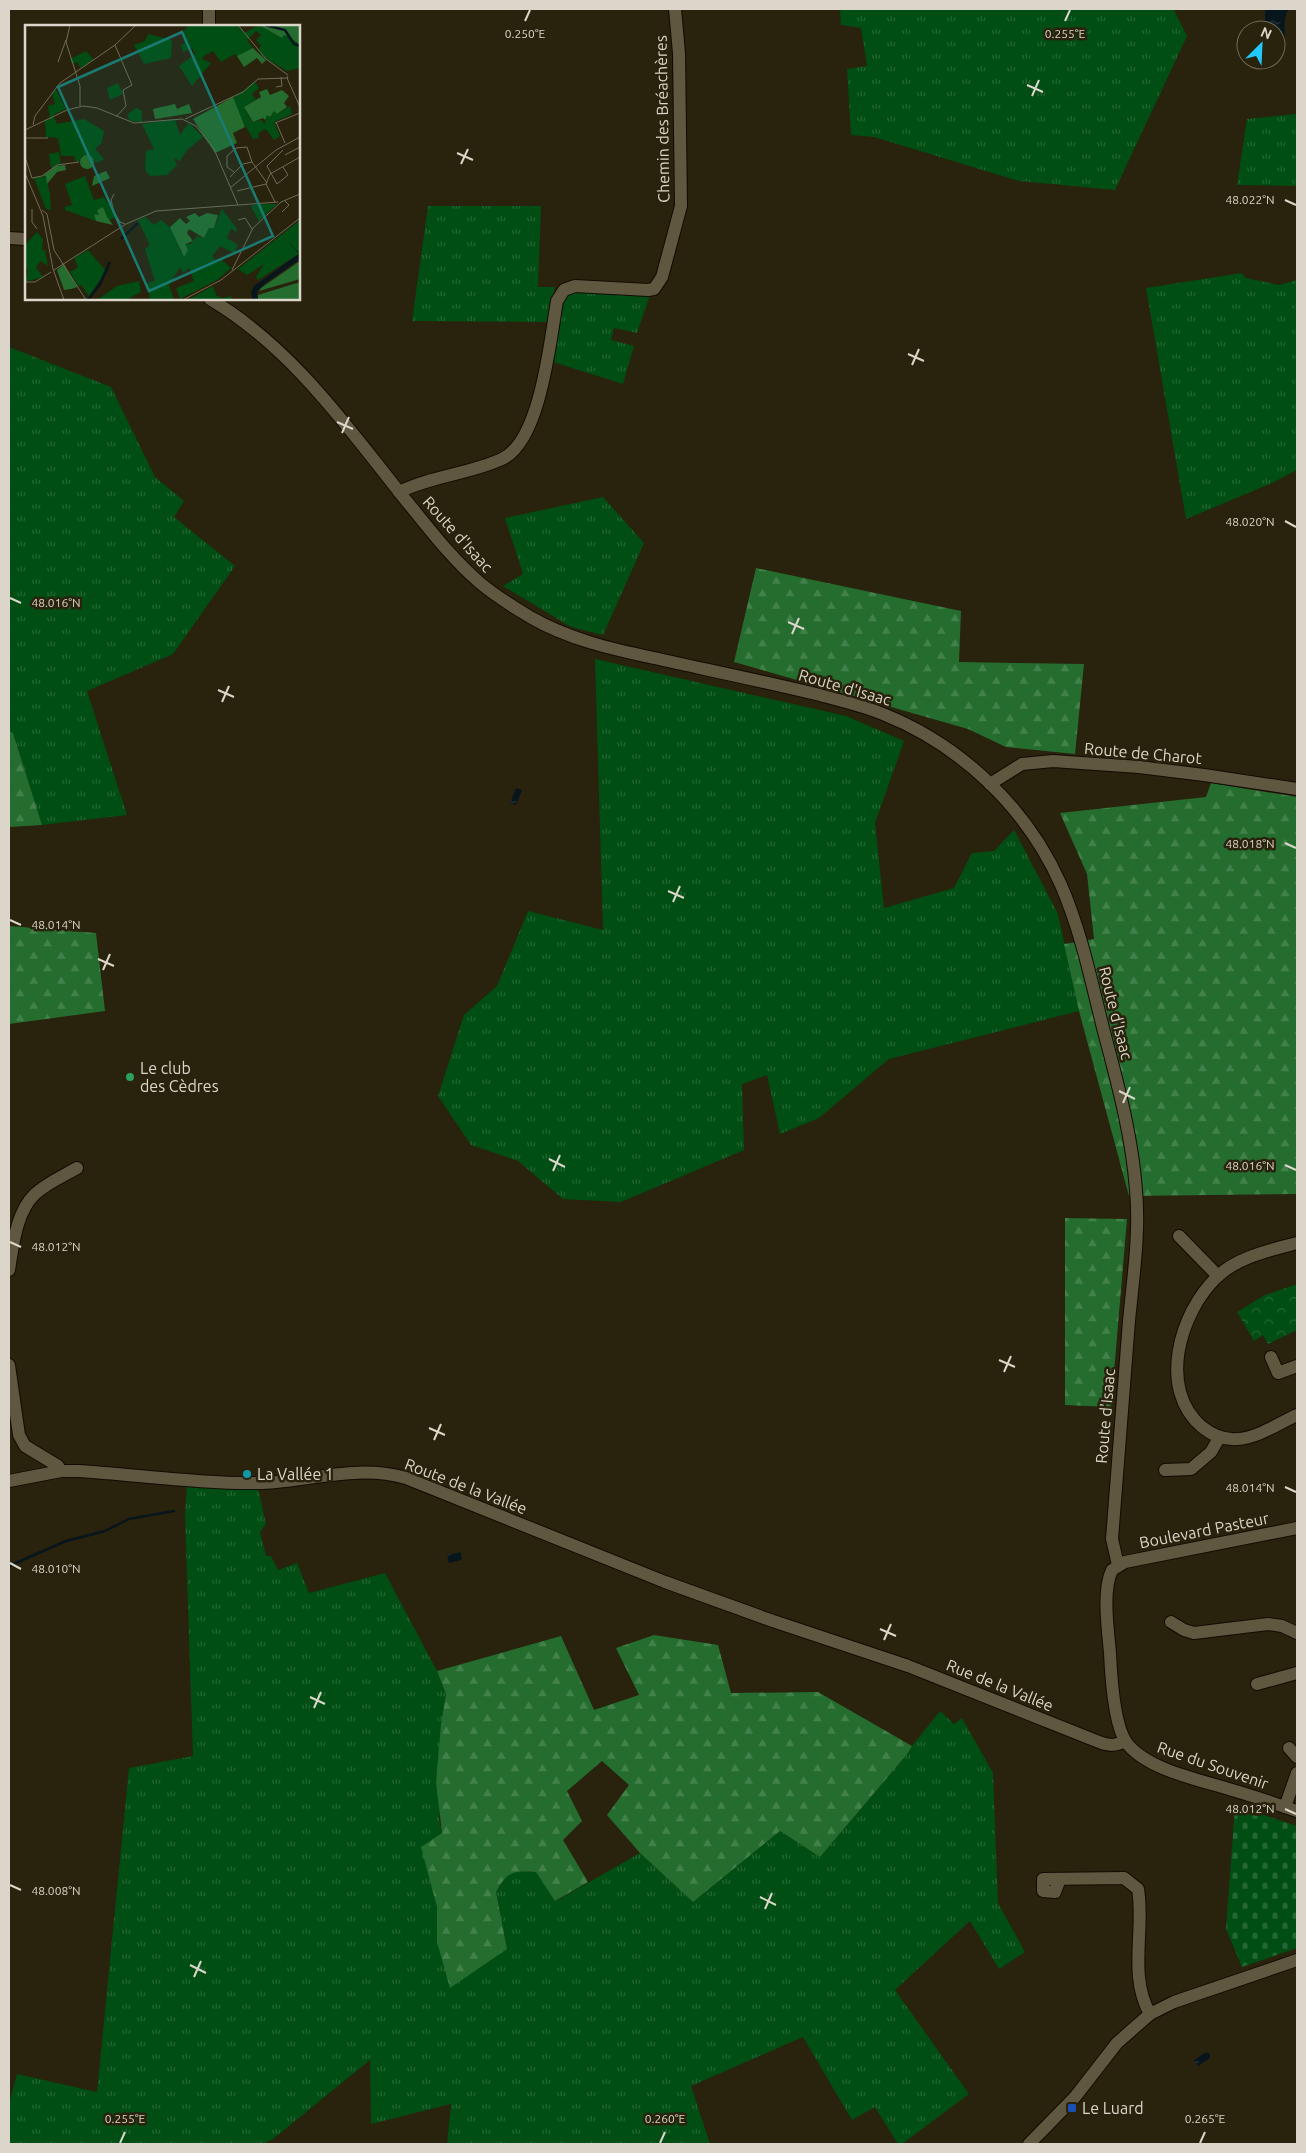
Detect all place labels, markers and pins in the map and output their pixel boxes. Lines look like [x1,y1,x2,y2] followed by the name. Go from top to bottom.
[140,1059,219,1095] place label: Le club des Cèdres
[124,1071,136,1083] marker: Le club des Cèdres
[257,1465,334,1483] place label: La Vallée 1
[241,1468,253,1480] marker: La Vallée 1
[1082,2099,1144,2117] place label: Le Luard
[1066,2102,1078,2114] marker: Le Luard

